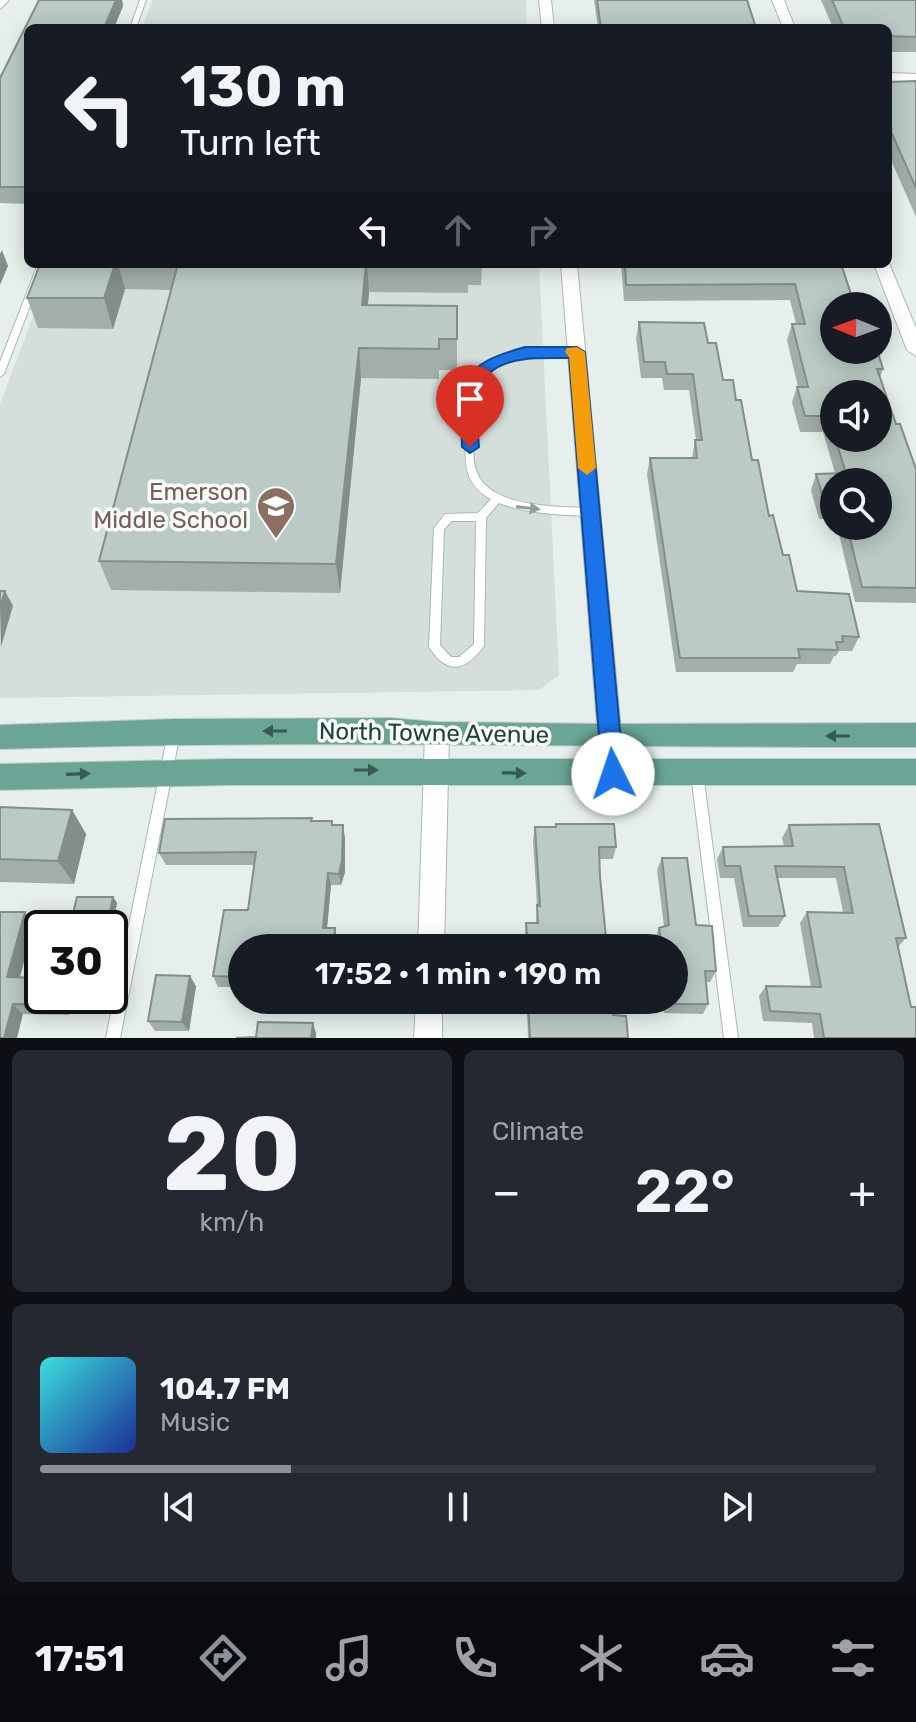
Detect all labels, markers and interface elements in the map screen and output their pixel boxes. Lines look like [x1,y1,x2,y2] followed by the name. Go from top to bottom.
[180,54,346,120] text: 130 m
[48,56,152,160] icon: left
[180,121,321,164] text: Turn left
[352,208,396,252] icon: left
[436,208,480,252] icon: ahead
[520,208,564,252] icon: right
[820,292,892,364] north arrow
[820,292,892,540] map controls
[436,365,504,447] pin
[448,377,492,421] icon: arrive
[820,380,892,452] button: sound
[820,468,892,540] button: search
[93,478,248,534] place label: Emerson Middle School
[255,485,297,540] school or university icon: Emerson Middle School
[515,501,540,514] one-way arrow
[319,717,549,749] street label: North Towne Avenue
[262,725,287,737] one-way arrow
[825,730,850,742] one-way arrow
[571,732,655,816] position arrow
[354,764,379,776] one-way arrow
[502,766,527,779] one-way arrow
[66,767,91,780] one-way arrow
[24,910,128,1014] speed limit sign: 30
[315,956,601,992] text: 17:52 · 1 min · 190 m
[163,1093,301,1216] text: 20
[492,1116,584,1147] text: Climate
[634,1156,735,1227] text: 22°
[492,1166,521,1218] text: −
[849,1166,876,1218] text: +
[200,1207,264,1238] text: km/h
[160,1371,290,1407] text: 104.7 FM
[160,1407,230,1438] text: Music
[157,1485,201,1529] icon: previous
[436,1485,480,1529] icon: pause
[715,1485,759,1529] icon: next
[195,1630,251,1686] icon: directions
[321,1630,377,1686] icon: music
[447,1630,503,1686] icon: phone
[573,1630,629,1686] icon: climate
[699,1630,755,1686] icon: car
[825,1630,881,1686] icon: filters
[35,1637,125,1680] text: 17:51

